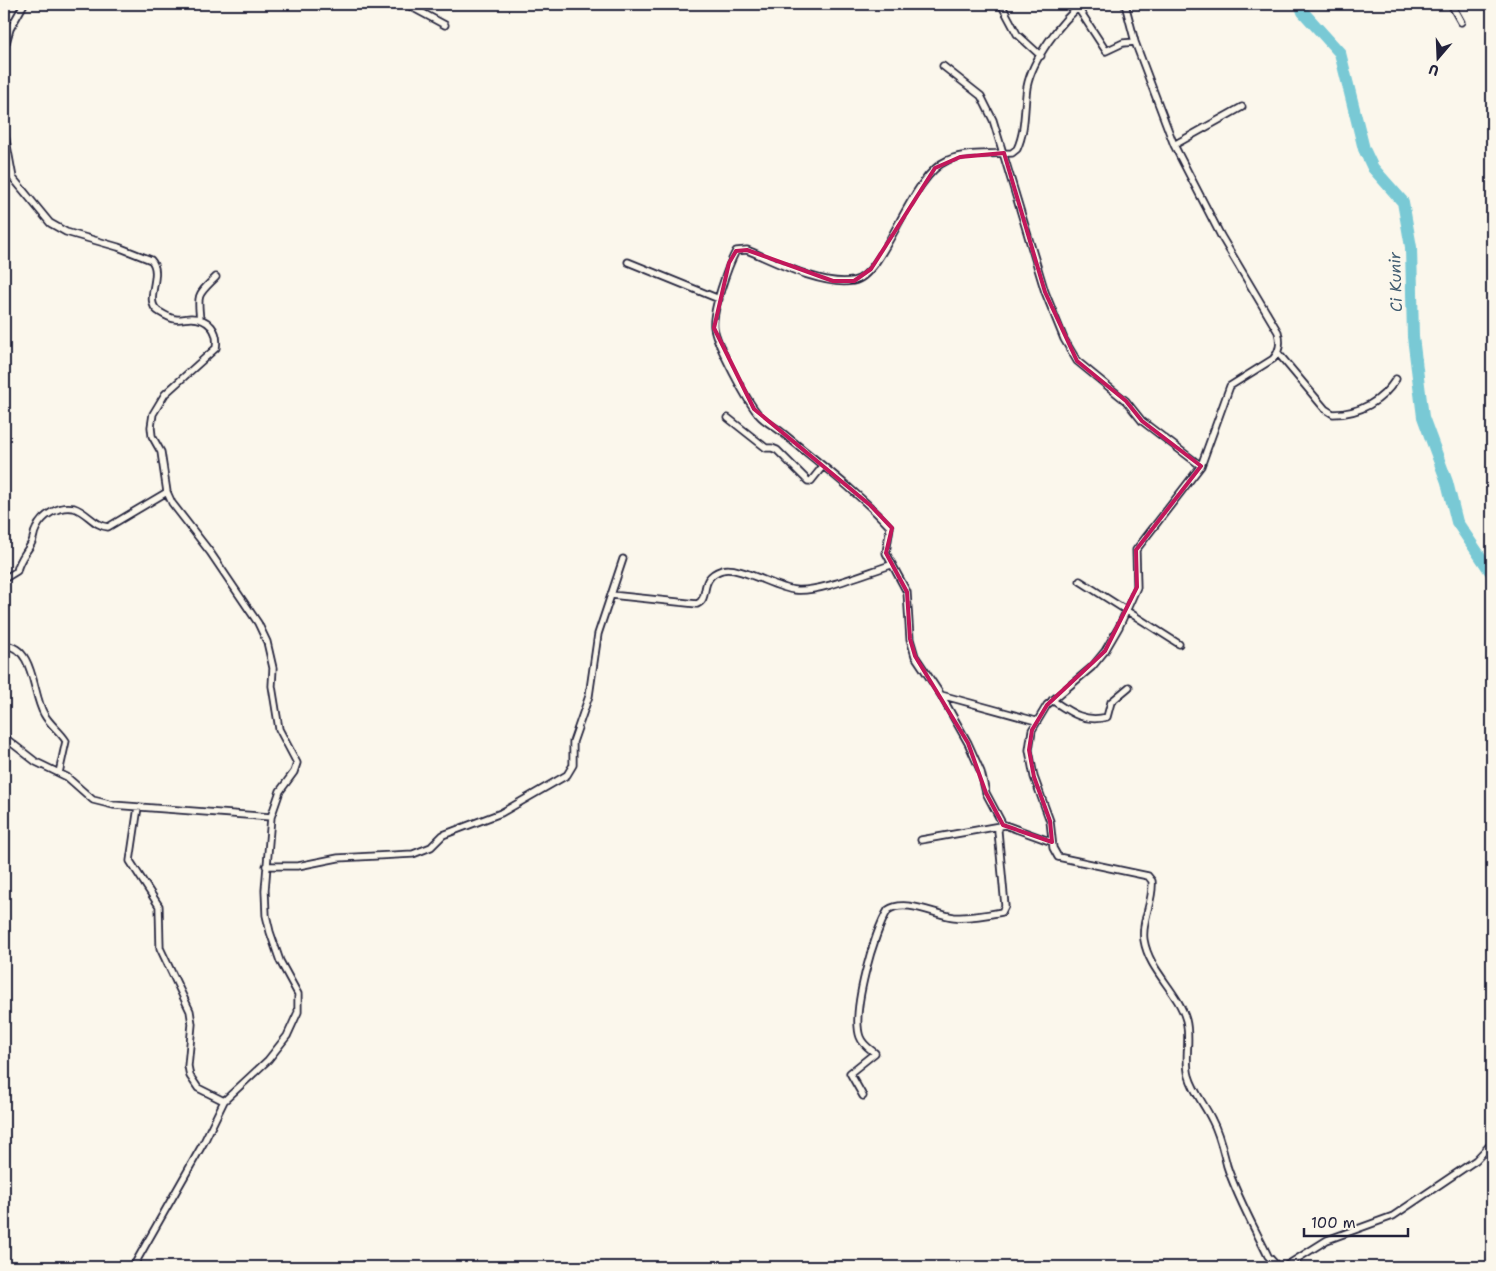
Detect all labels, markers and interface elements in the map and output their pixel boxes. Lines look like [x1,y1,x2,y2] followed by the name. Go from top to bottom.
[1414,32,1464,82] north arrow
[1426,60,1441,80] text: U
[1384,251,1407,313] water label: Ci Kunir
[1304,1206,1407,1238] scale bar
[1311,1213,1356,1233] text: 100 m

